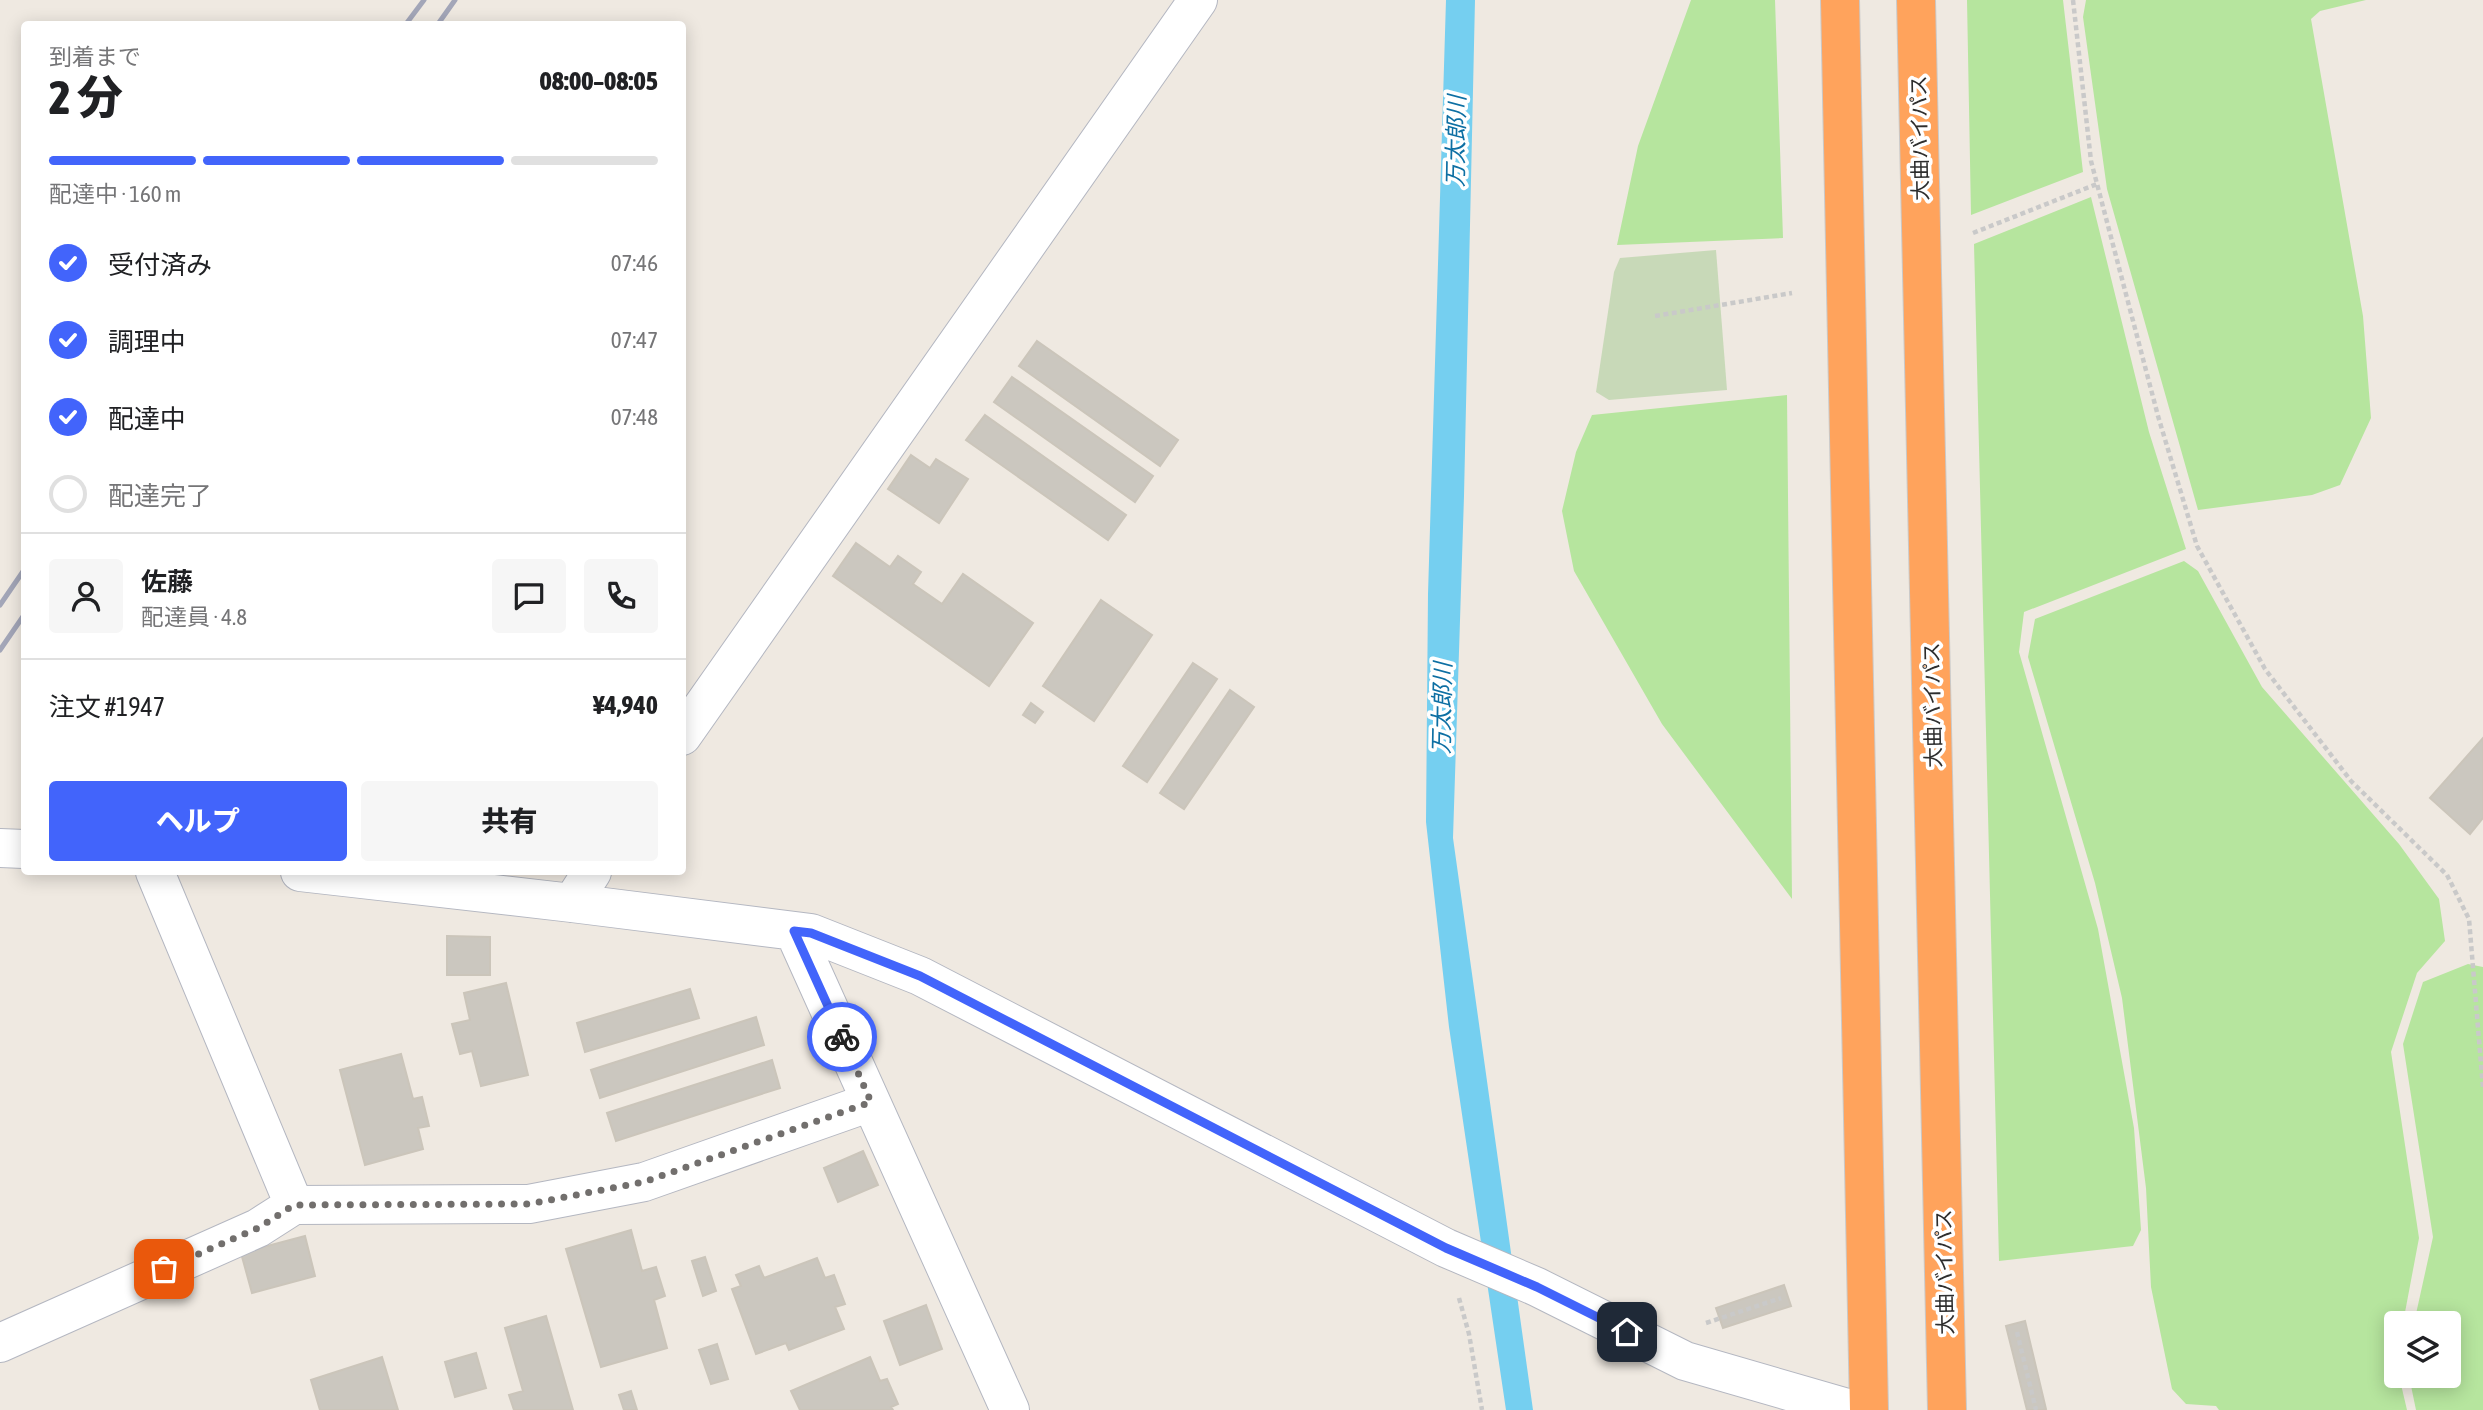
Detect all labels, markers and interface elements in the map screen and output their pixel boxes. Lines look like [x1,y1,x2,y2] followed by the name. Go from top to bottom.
[49,44,141,70] text: 到着まで
[540,66,658,96] text: 08:00–08:05
[49,71,123,124] text: 2 分
[1906,75,1932,201] street label: 大曲バイパス
[1442,92,1470,187] water label: 万太郎川
[49,181,181,207] text: 配達中 · 160 m
[49,244,87,282] icon: check
[108,250,212,280] text: 受付済み
[611,250,658,276] text: 07:46
[49,321,87,359] icon: check
[108,327,186,357] text: 調理中
[611,327,658,353] text: 07:47
[49,398,87,436] icon: check
[108,404,186,434] text: 配達中
[611,404,658,430] text: 07:48
[108,481,212,511] text: 配達完了
[49,559,123,633] button: person
[492,559,566,633] button: chat
[584,559,658,633] button: phone
[141,567,193,597] text: 佐藤
[141,604,247,630] text: 配達員 · 4.8
[1919,642,1945,768] street label: 大曲バイパス
[1428,659,1456,754] water label: 万太郎川
[593,690,658,720] text: ¥4,940
[49,692,165,722] text: 注文 #1947
[49,781,347,861] button: ヘルプ
[361,781,658,861] button: 共有
[807,1002,877,1072] courier
[823,1018,861,1056] icon: bike
[1931,1209,1957,1335] street label: 大曲バイパス
[134,1239,194,1299] pin
[145,1250,183,1288] icon: bag
[1597,1302,1657,1362] pin
[2384,1311,2461,1388] map controls
[2384,1311,2461,1388] button: layers
[1608,1313,1646,1351] icon: home

